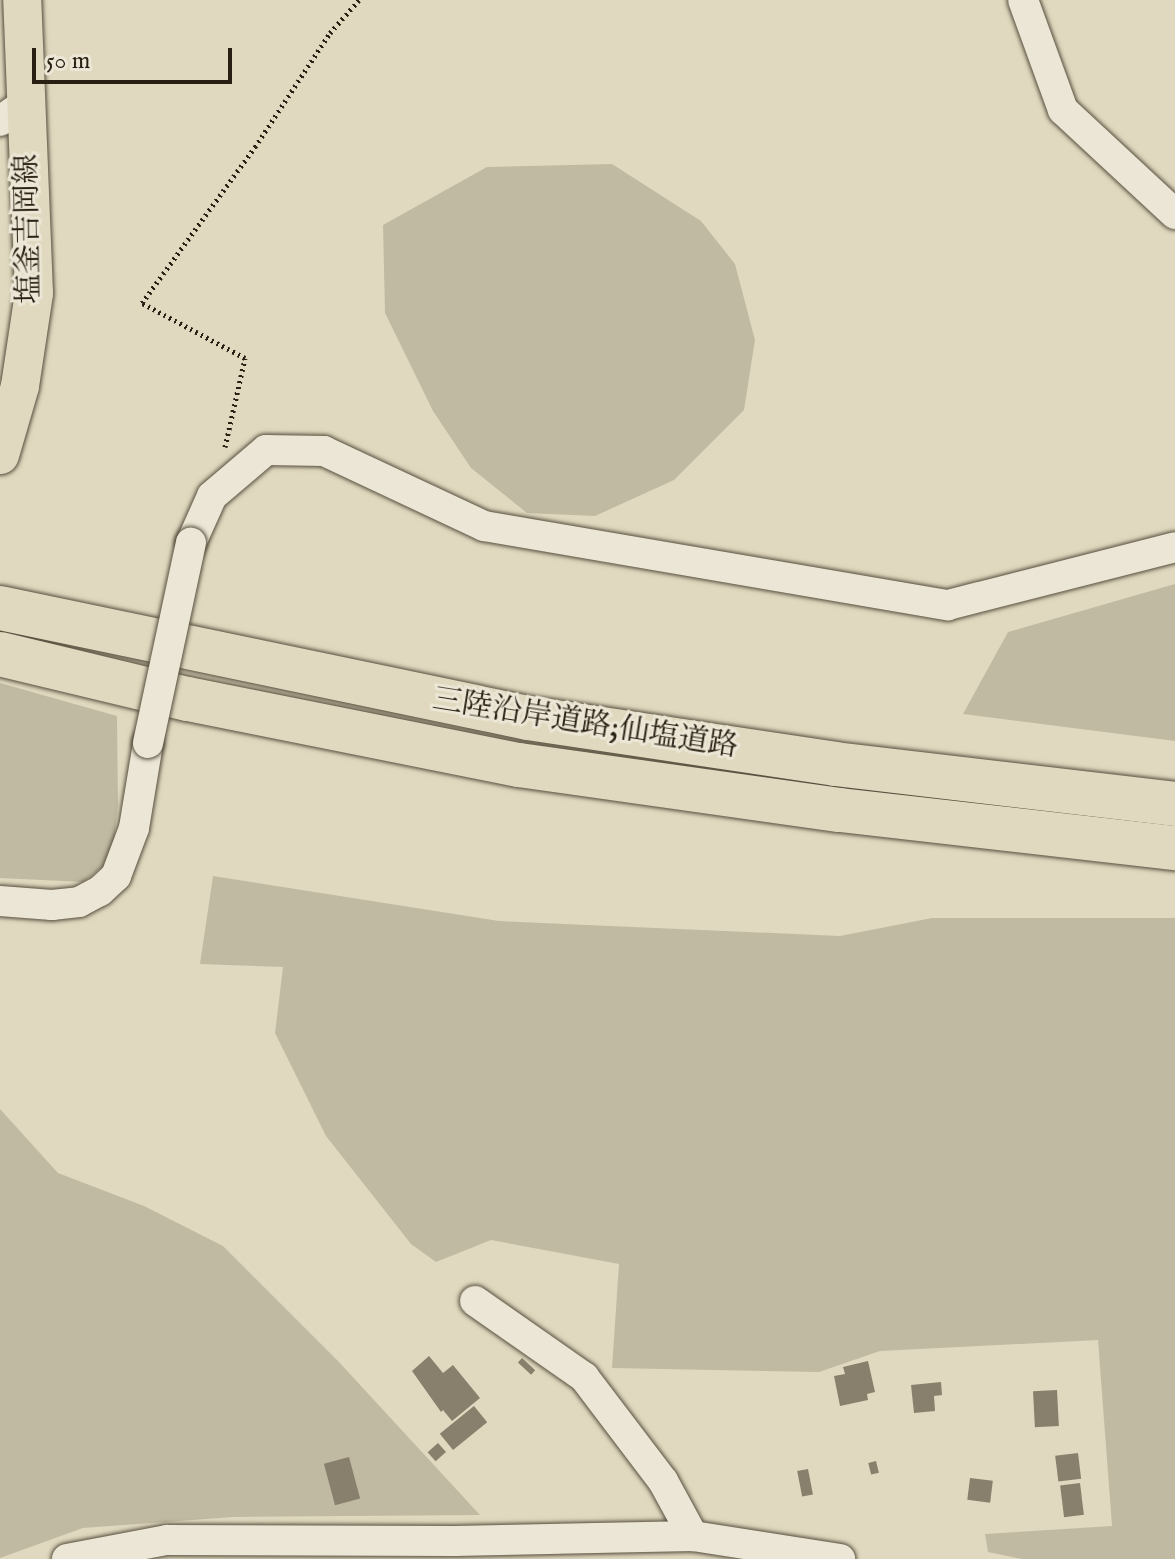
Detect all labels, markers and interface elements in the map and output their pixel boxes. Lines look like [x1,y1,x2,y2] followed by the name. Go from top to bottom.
[36,32,236,82] scale bar
[46,46,90,77] text: 50 m
[10,154,48,304] street label: 塩釜吉岡線
[430,682,740,766] street label: 三陸沿岸道路;仙塩道路

